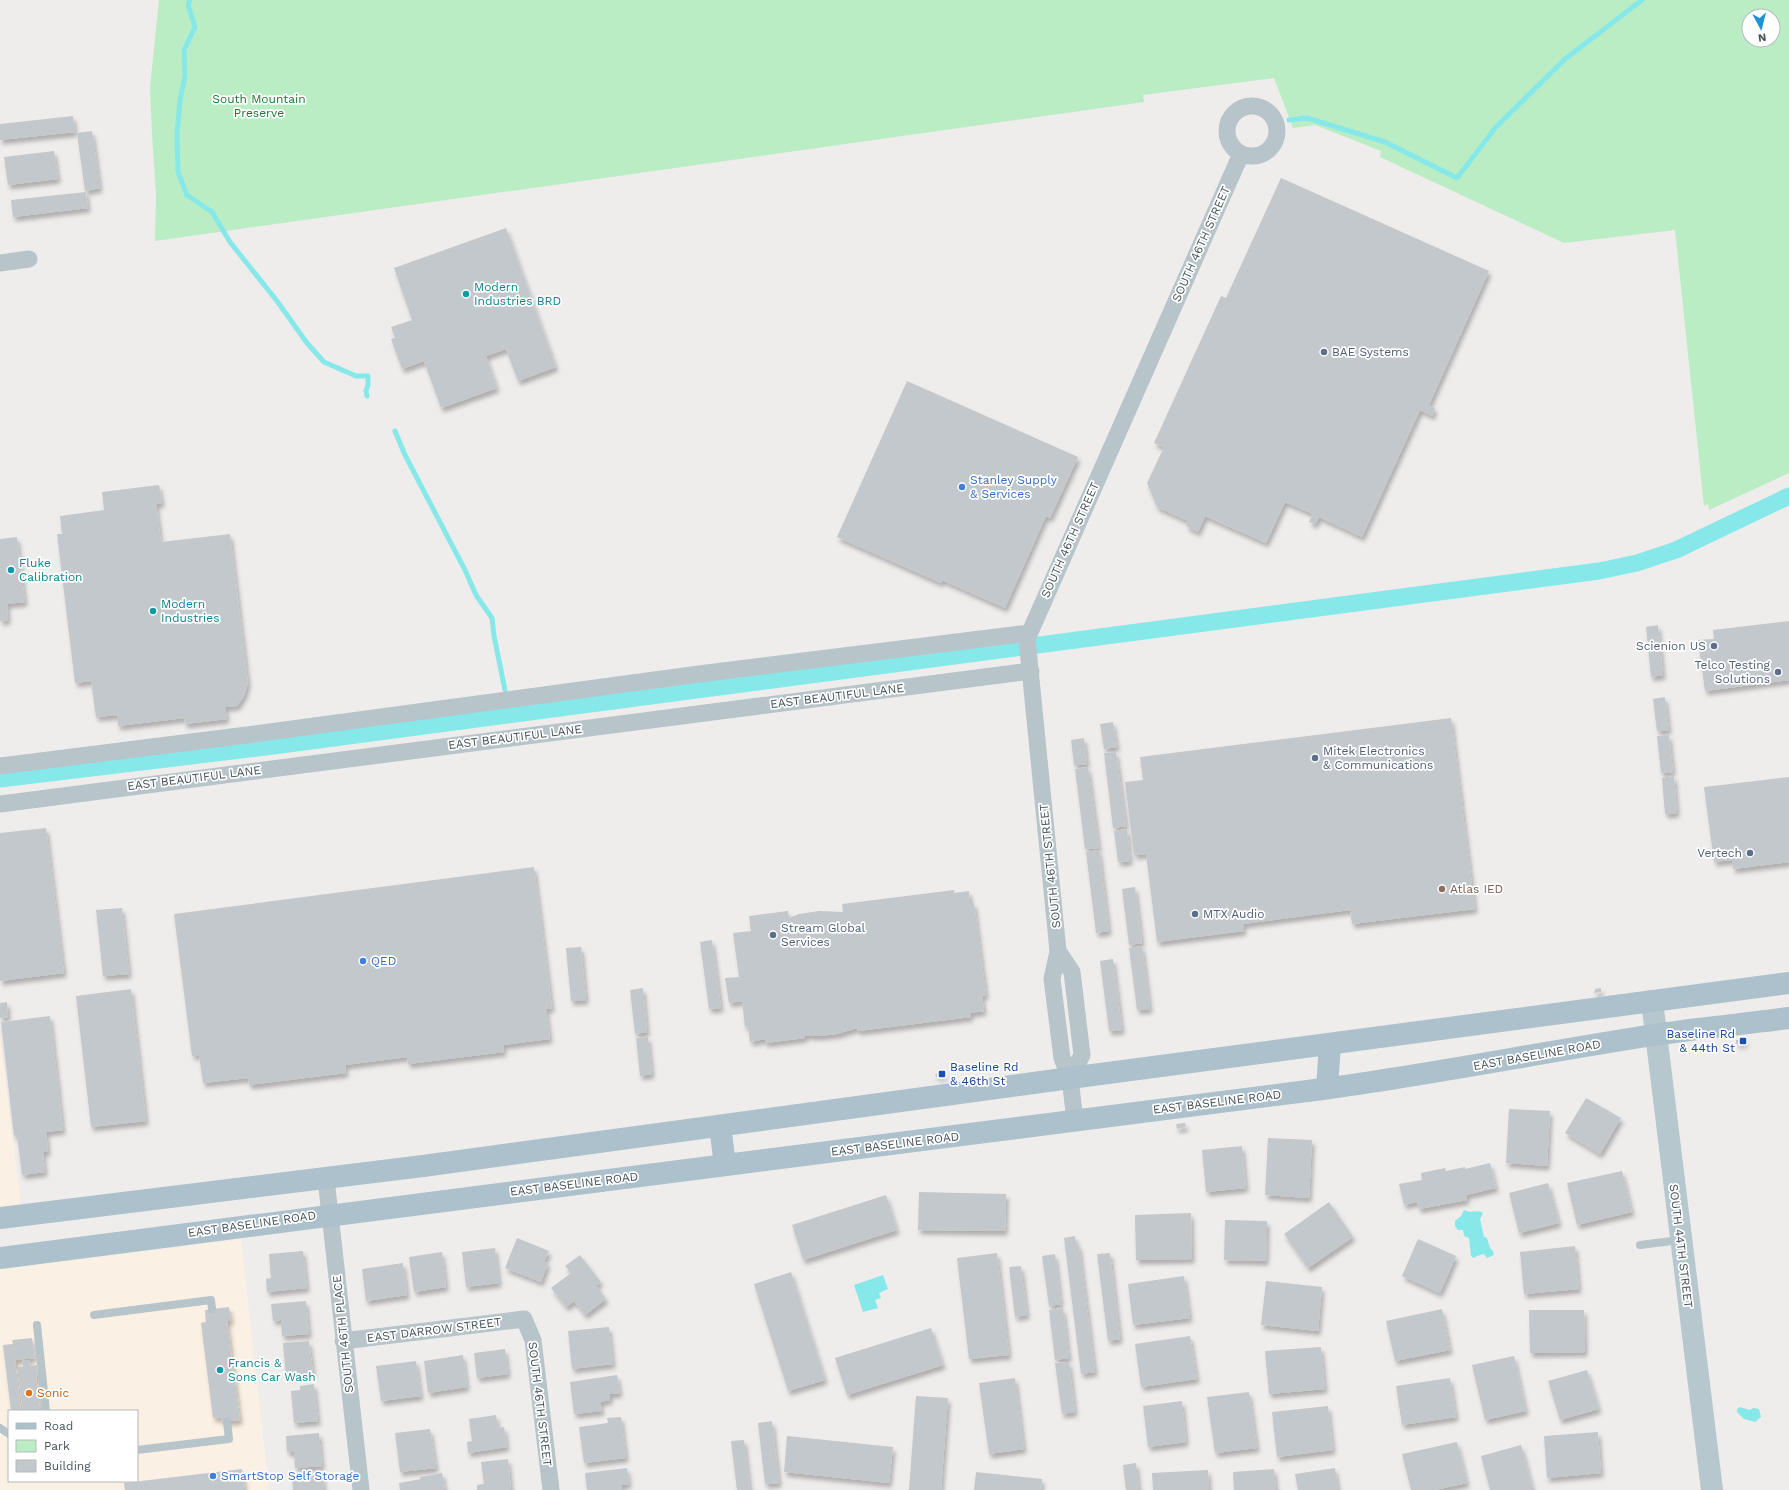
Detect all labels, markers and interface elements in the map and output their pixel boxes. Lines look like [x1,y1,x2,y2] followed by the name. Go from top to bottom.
[1741,8,1781,48] north arrow
[1757,30,1767,44] text: N
[212,92,306,120] park label: South Mountain Preserve
[1169,184,1233,304] street label: SOUTH 46TH STREET
[474,280,561,308] place label: Modern Industries BRD
[461,289,471,299] marker: Modern Industries BRD
[1332,345,1409,359] place label: BAE Systems
[1319,347,1329,357] marker: BAE Systems
[970,473,1058,501] place label: Stanley Supply & Services
[1038,480,1102,600] street label: SOUTH 46TH STREET
[957,482,967,492] marker: Stanley Supply & Services
[19,556,83,584] place label: Fluke Calibration
[6,565,16,575] marker: Fluke Calibration
[161,597,220,625] place label: Modern Industries
[148,606,158,616] marker: Modern Industries
[1636,639,1706,653] place label: Scienion US
[1709,641,1719,651] marker: Scienion US
[1695,658,1771,686] place label: Telco Testing Solutions
[1773,667,1783,677] marker: Telco Testing Solutions
[769,681,905,711] street label: EAST BEAUTIFUL LANE
[447,722,583,752] street label: EAST BEAUTIFUL LANE
[1323,744,1433,772] place label: Mitek Electronics & Communications
[1310,753,1320,763] marker: Mitek Electronics & Communications
[126,763,262,793] street label: EAST BEAUTIFUL LANE
[1036,803,1064,929] street label: SOUTH 46TH STREET
[1697,846,1742,860] place label: Vertech
[1745,848,1755,858] marker: Vertech
[1450,882,1503,896] place label: Atlas IED
[1437,884,1447,894] marker: Atlas IED
[1203,907,1264,921] place label: MTX Audio
[1190,909,1200,919] marker: MTX Audio
[781,921,866,949] place label: Stream Global Services
[768,930,778,940] marker: Stream Global Services
[371,954,396,968] place label: QED
[358,956,368,966] marker: QED
[1667,1027,1735,1055] place label: Baseline Rd & 44th St
[1738,1036,1748,1046] marker: Baseline Rd & 44th St
[1472,1037,1602,1073] street label: EAST BASELINE ROAD
[950,1060,1019,1088] place label: Baseline Rd & 46th St
[937,1069,947,1079] marker: Baseline Rd & 46th St
[1152,1087,1282,1117] street label: EAST BASELINE ROAD
[830,1129,960,1159] street label: EAST BASELINE ROAD
[509,1169,639,1199] street label: EAST BASELINE ROAD
[1666,1183,1696,1309] street label: SOUTH 44TH STREET
[187,1208,317,1240] street label: EAST BASELINE ROAD
[330,1274,356,1393] street label: SOUTH 46TH PLACE
[366,1315,502,1345] street label: EAST DARROW STREET
[525,1341,555,1467] street label: SOUTH 46TH STREET
[228,1356,316,1384] place label: Francis & Sons Car Wash
[215,1365,225,1375] marker: Francis & Sons Car Wash
[37,1386,70,1400] place label: Sonic
[24,1388,34,1398] marker: Sonic
[8,1410,138,1482] legend
[44,1419,73,1433] text: Road
[44,1439,70,1453] text: Park
[44,1459,91,1473] text: Building
[221,1469,359,1483] place label: SmartStop Self Storage
[208,1471,218,1481] marker: SmartStop Self Storage

